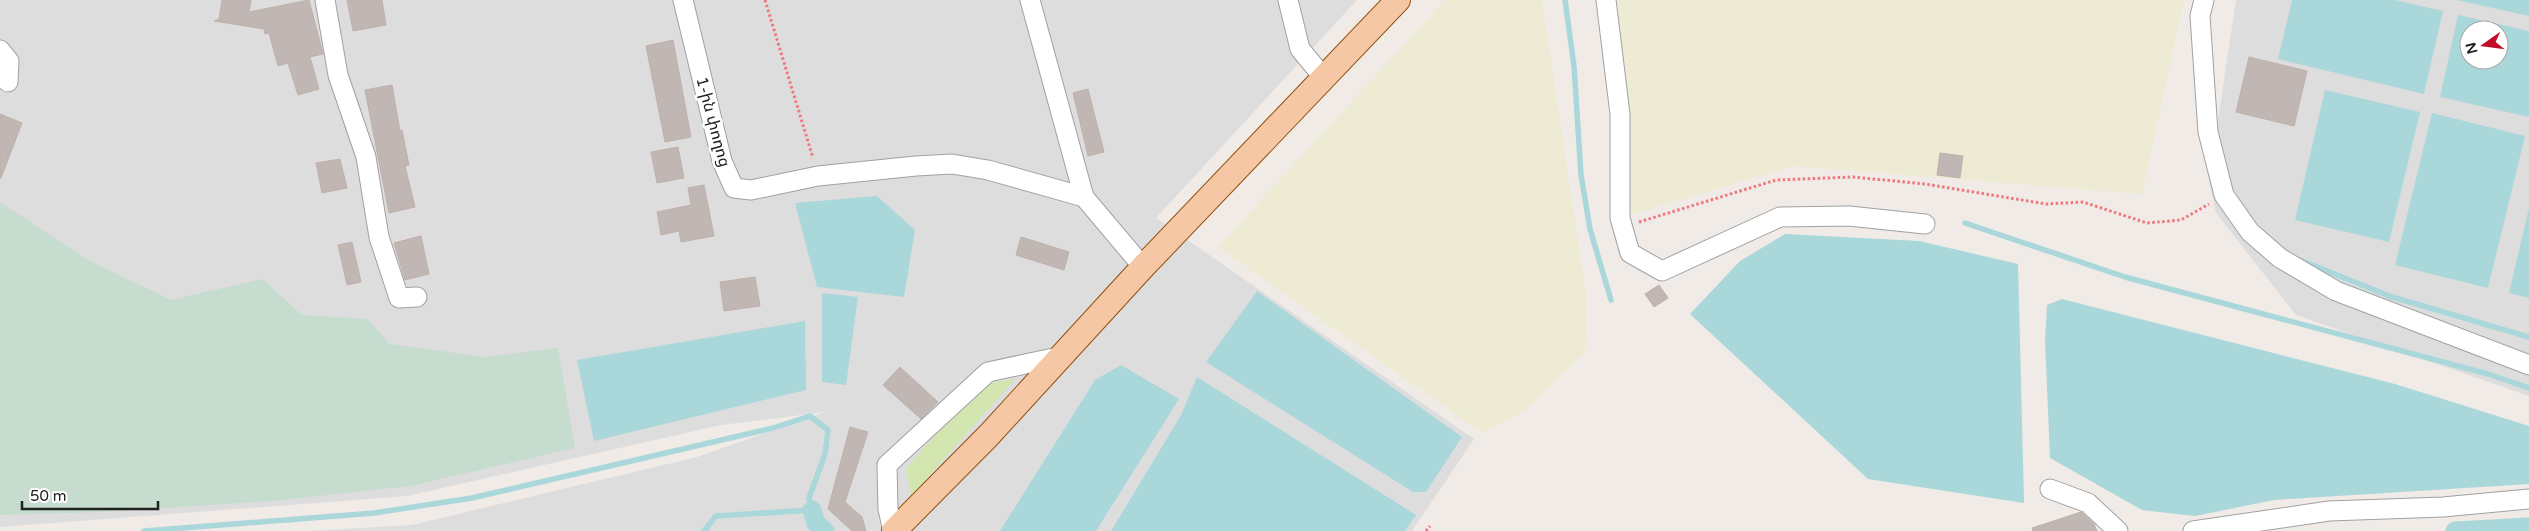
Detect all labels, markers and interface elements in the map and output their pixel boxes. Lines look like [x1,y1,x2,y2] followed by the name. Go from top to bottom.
[2459,20,2509,70] north arrow
[2462,41,2481,56] text: N
[691,75,735,169] street label: 1-ին փողոց
[22,478,159,510] scale bar
[30,487,67,505] text: 50 m

